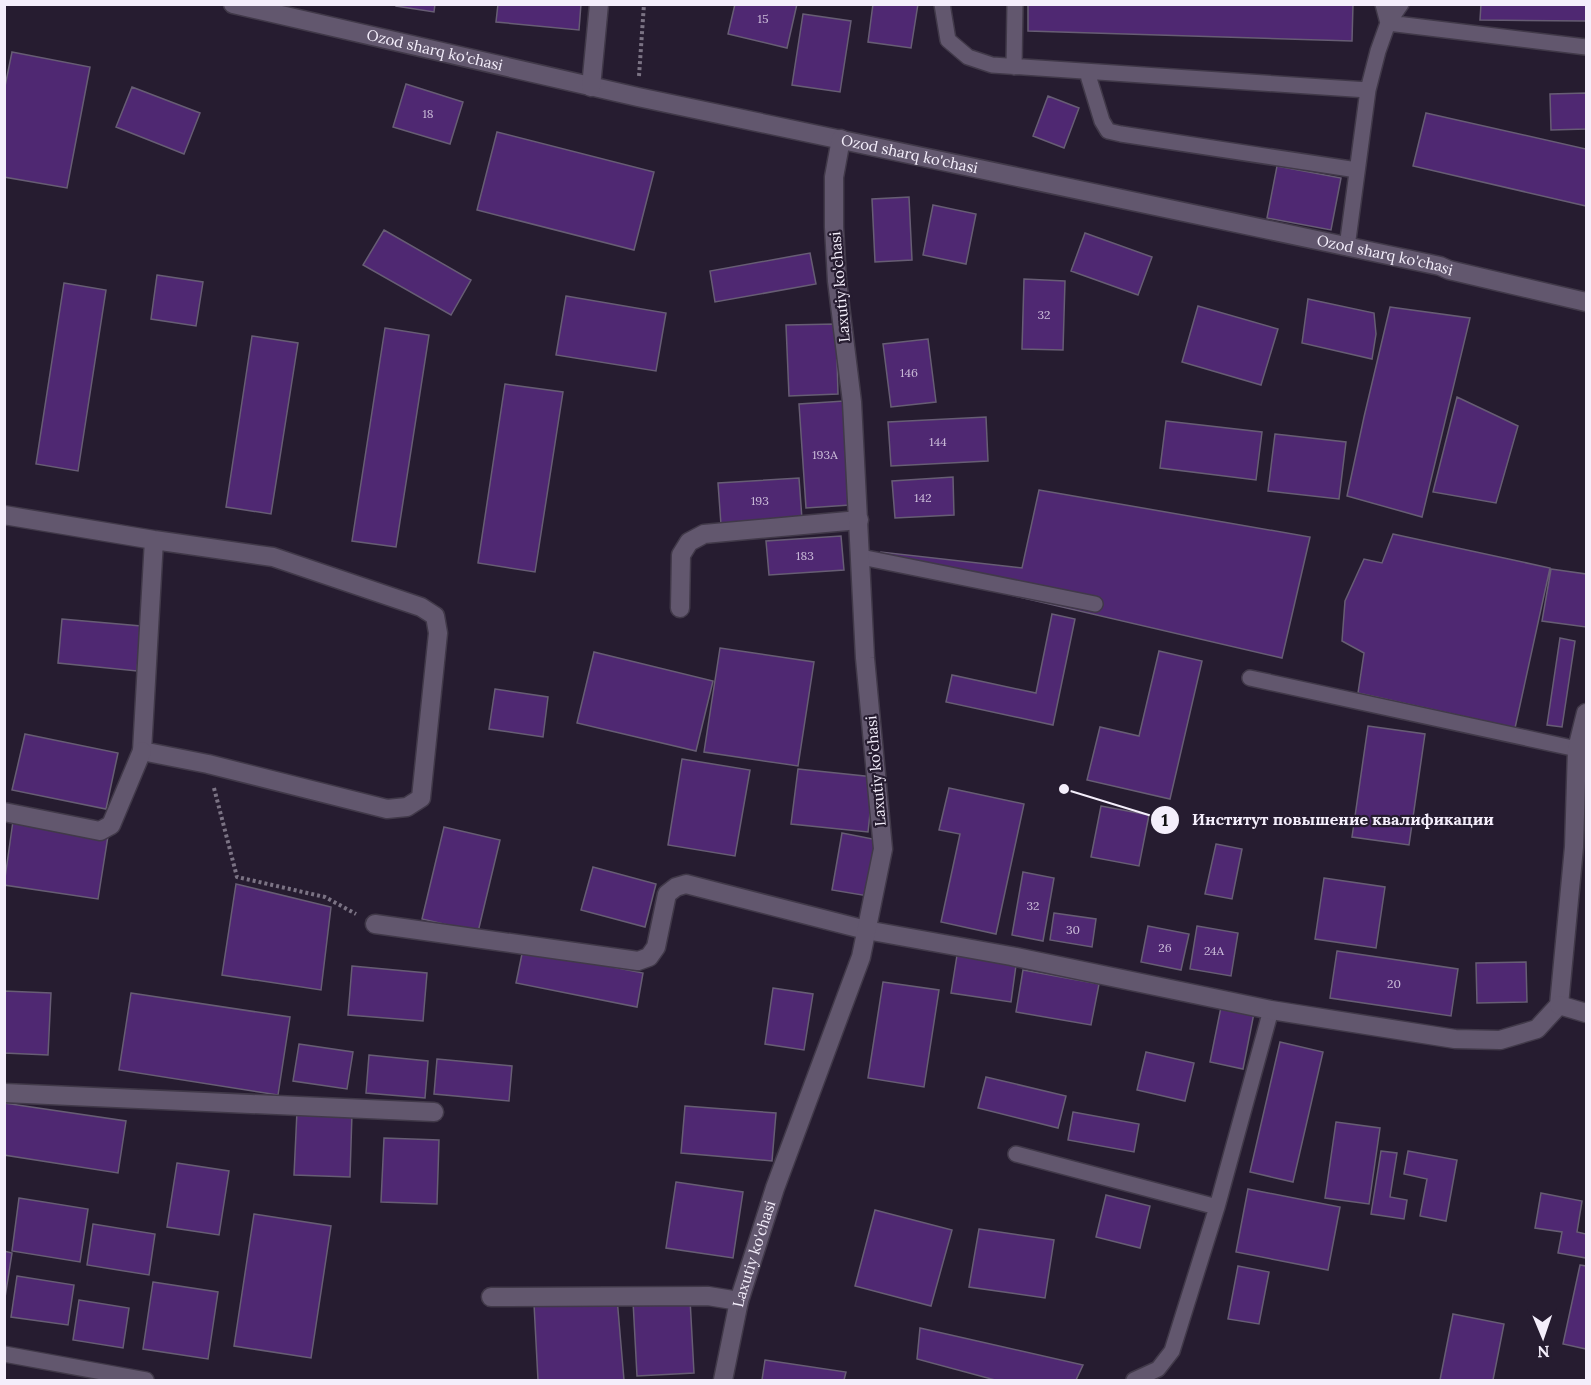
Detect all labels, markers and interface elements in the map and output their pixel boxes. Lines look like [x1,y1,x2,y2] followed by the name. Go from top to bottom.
[758,11,768,26] house number: 15
[365,25,505,75] street label: Ozod sharq ko'chasi
[422,106,434,121] house number: 18
[840,130,980,177] street label: Ozod sharq ko'chasi
[1315,230,1455,280] street label: Ozod sharq ko'chasi
[825,231,854,343] street label: Laxutiy ko'chasi
[1037,307,1051,322] house number: 32
[900,365,918,380] house number: 146
[929,434,947,449] house number: 144
[812,447,838,462] house number: 193А
[914,490,932,505] house number: 142
[751,493,769,508] house number: 193
[796,548,814,563] house number: 183
[861,715,890,827] street label: Laxutiy ko'chasi
[1150,803,1506,837] callout: Институт повышение квалификации
[1161,808,1169,831] text: 1
[1192,809,1494,829] text: Институт повышение квалификации
[1026,898,1040,913] house number: 32
[1066,922,1080,937] house number: 30
[1158,940,1172,955] house number: 26
[1204,943,1225,958] house number: 24А
[1387,976,1401,991] house number: 20
[728,1198,779,1309] street label: Laxutiy ko'chasi
[1513,1307,1573,1367] north arrow
[1537,1342,1550,1362] text: N

